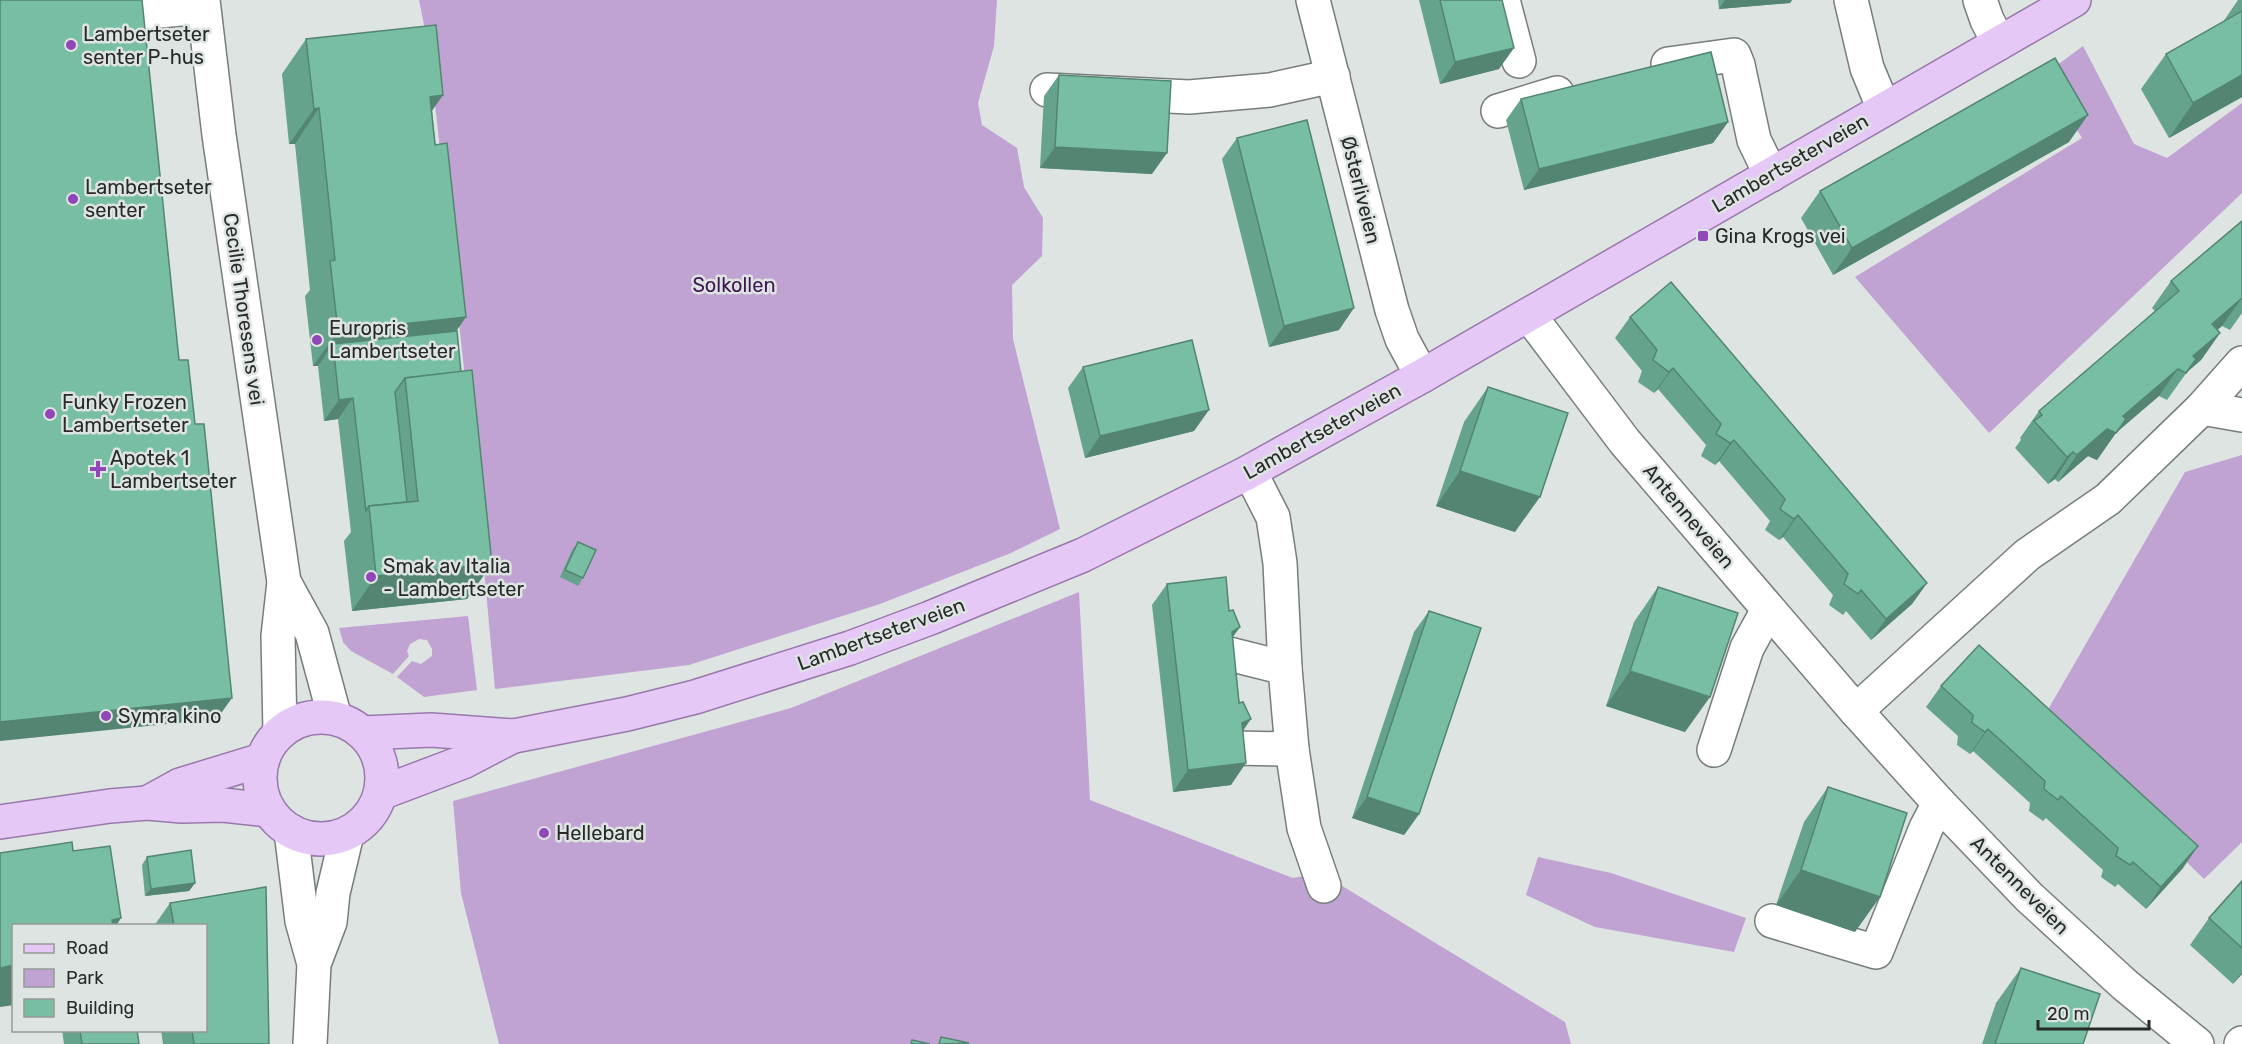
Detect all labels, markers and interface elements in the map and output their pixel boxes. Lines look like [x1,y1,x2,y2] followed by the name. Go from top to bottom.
[83,22,210,69] place label: Lambertseter senter P-hus
[64,38,78,52] marker: Lambertseter senter P-hus
[1708,108,1872,218] street label: Lambertseterveien
[1336,134,1386,246] street label: Østerliveien
[85,175,212,222] place label: Lambertseter senter
[66,192,80,206] marker: Lambertseter senter
[219,211,269,407] street label: Cecilie Thoresens vei
[1715,224,1846,248] place label: Gina Krogs vei
[1696,229,1710,243] marker: Gina Krogs vei
[692,273,776,297] park label: Solkollen
[329,316,456,363] place label: Europris Lambertseter
[310,333,324,347] marker: Europris Lambertseter
[1239,378,1405,484] street label: Lambertseterveien
[62,390,189,437] place label: Funky Frozen Lambertseter
[43,407,57,421] marker: Funky Frozen Lambertseter
[110,446,237,493] place label: Apotek 1 Lambertseter
[1638,459,1740,573] street label: Antenneveien
[91,462,105,476] marker: Apotek 1 Lambertseter
[383,554,525,601] place label: Smak av Italia - Lambertseter
[364,570,378,584] marker: Smak av Italia - Lambertseter
[794,593,968,675] street label: Lambertseterveien
[118,704,221,728] place label: Symra kino
[99,709,113,723] marker: Symra kino
[556,821,645,845] place label: Hellebard
[537,826,551,840] marker: Hellebard
[1966,831,2074,939] street label: Antenneveien
[12,924,207,1032] legend
[66,937,109,959] text: Road
[66,967,104,989] text: Park
[2038,993,2149,1031] scale bar
[66,997,134,1019] text: Building
[2047,1003,2089,1025] text: 20 m

